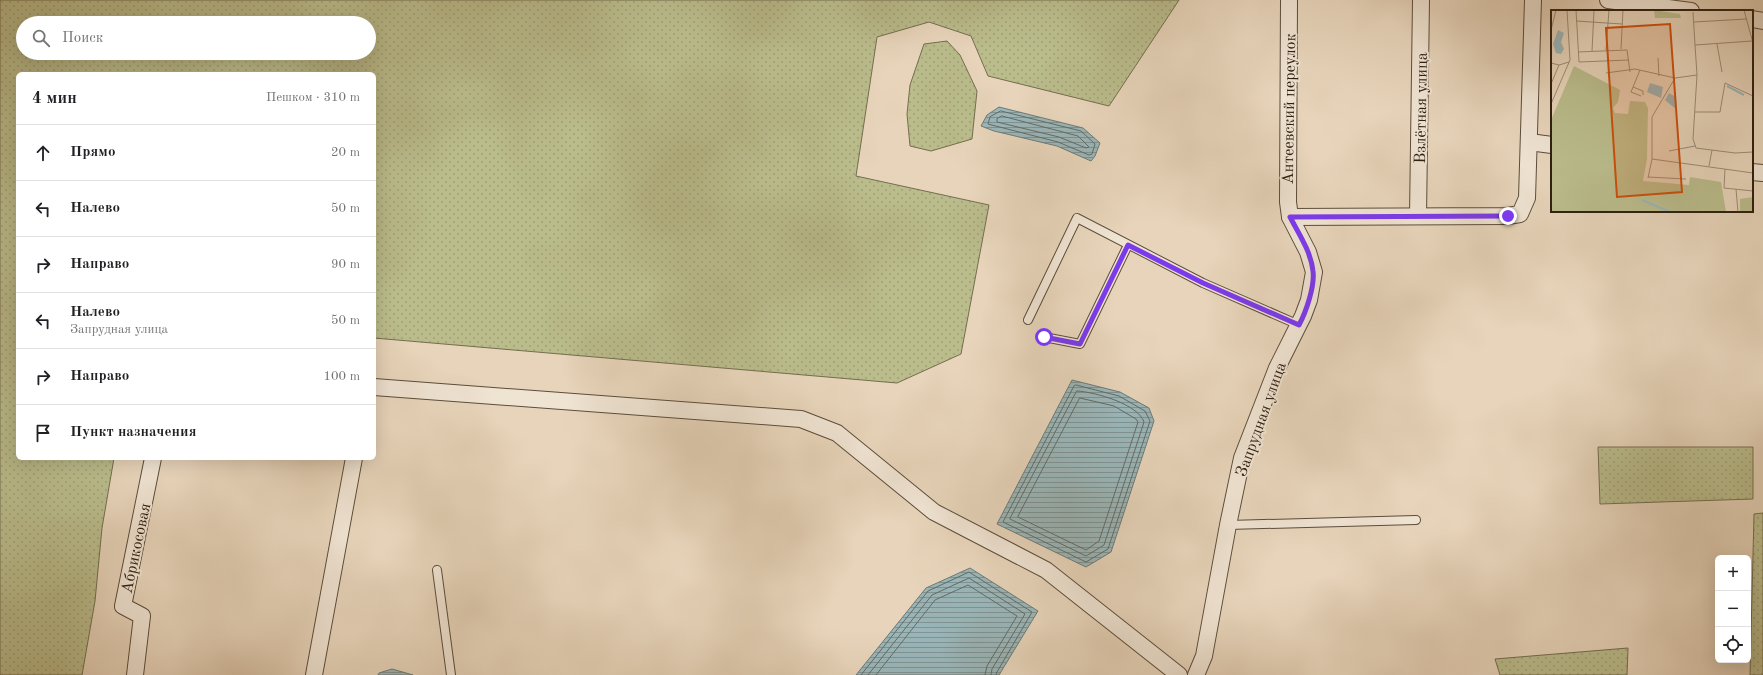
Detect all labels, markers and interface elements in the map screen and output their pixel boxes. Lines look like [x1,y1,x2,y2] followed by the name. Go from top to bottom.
[1551,10,1753,212] inset map
[16,16,376,60] search box
[30,27,52,49] icon: search
[62,31,103,46] text: Поиск
[1281,33,1299,185] street label: Антеевский переулок
[1413,52,1431,164] street label: Взлётная улица
[32,90,77,107] text: 4 мин
[266,91,360,104] text: Пешком · 310 m
[32,142,54,164] icon: ahead
[70,145,116,160] text: Прямо
[331,146,360,159] text: 20 m
[32,198,54,220] icon: left
[70,201,120,216] text: Налево
[331,202,360,215] text: 50 m
[1499,207,1517,225] route end
[32,254,54,276] icon: right
[70,257,129,272] text: Направо
[331,258,360,271] text: 90 m
[70,305,120,320] text: Налево
[32,310,54,332] icon: left
[331,314,360,327] text: 50 m
[70,323,168,336] text: Запрудная улица
[1035,328,1053,346] route start
[1234,360,1290,479] street label: Запрудная улица
[32,366,54,388] icon: right
[70,369,129,384] text: Направо
[323,370,360,383] text: 100 m
[32,422,54,444] icon: arrive
[70,425,197,440] text: Пункт назначения
[120,502,154,595] street label: Абрикосовая
[1715,555,1751,663] map controls
[1715,555,1751,591] button: +
[1715,591,1751,627] button: −
[1715,627,1751,663] button: locate

